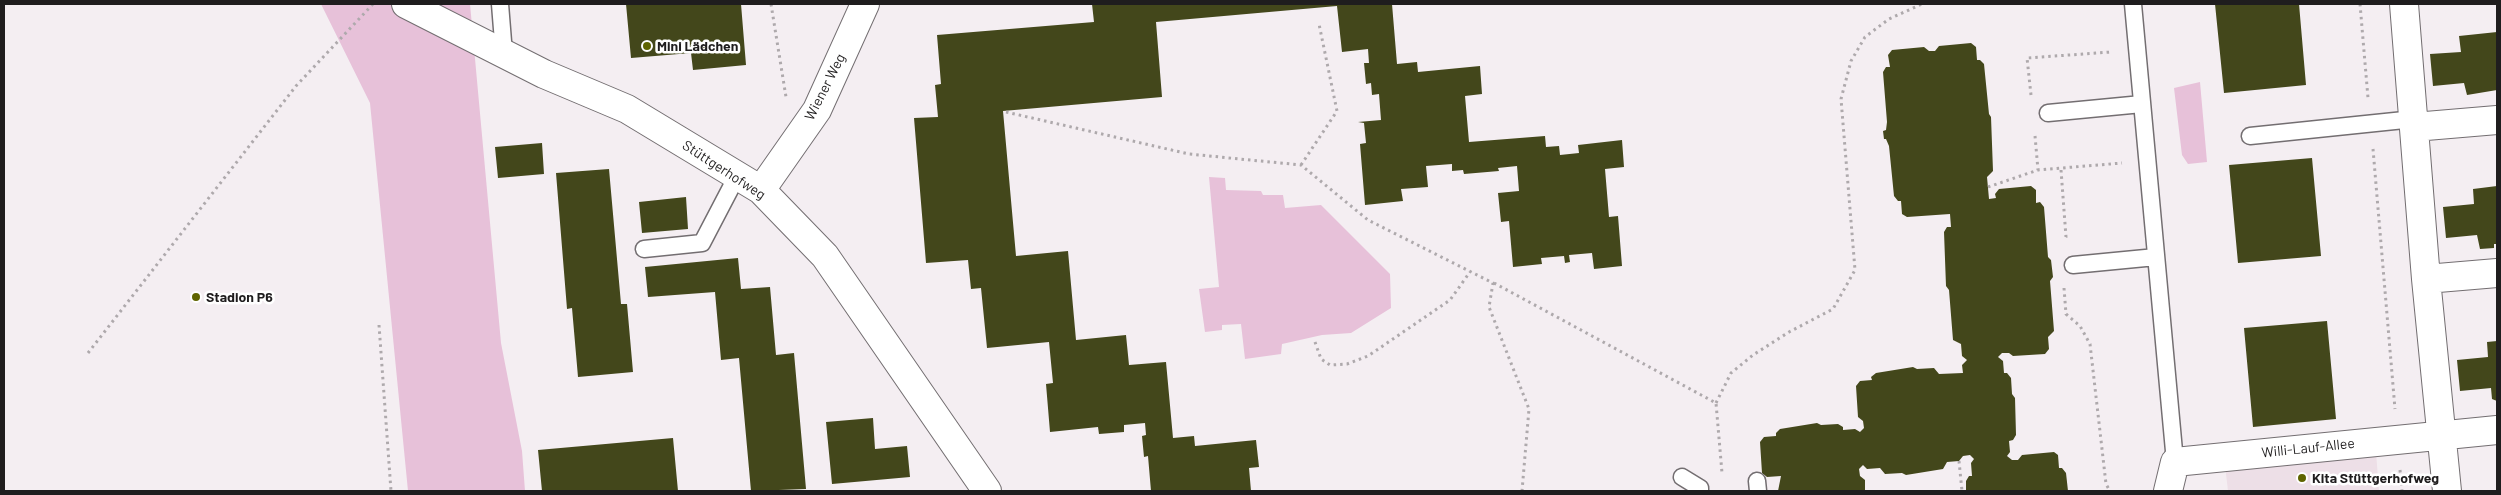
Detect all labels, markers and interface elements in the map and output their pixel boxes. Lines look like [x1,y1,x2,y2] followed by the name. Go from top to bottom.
[657,38,738,54] place label: Mini Lädchen
[641,40,653,52] marker: Mini Lädchen
[801,51,849,123] street label: Wiener Weg
[679,137,769,203] street label: Stüttgerhofweg
[206,289,273,305] place label: Stadion P6
[190,291,202,303] marker: Stadion P6
[2261,435,2355,461] street label: Willi-Lauf-Allee
[2312,470,2439,486] place label: Kita Stüttgerhofweg
[2296,472,2308,484] marker: Kita Stüttgerhofweg

